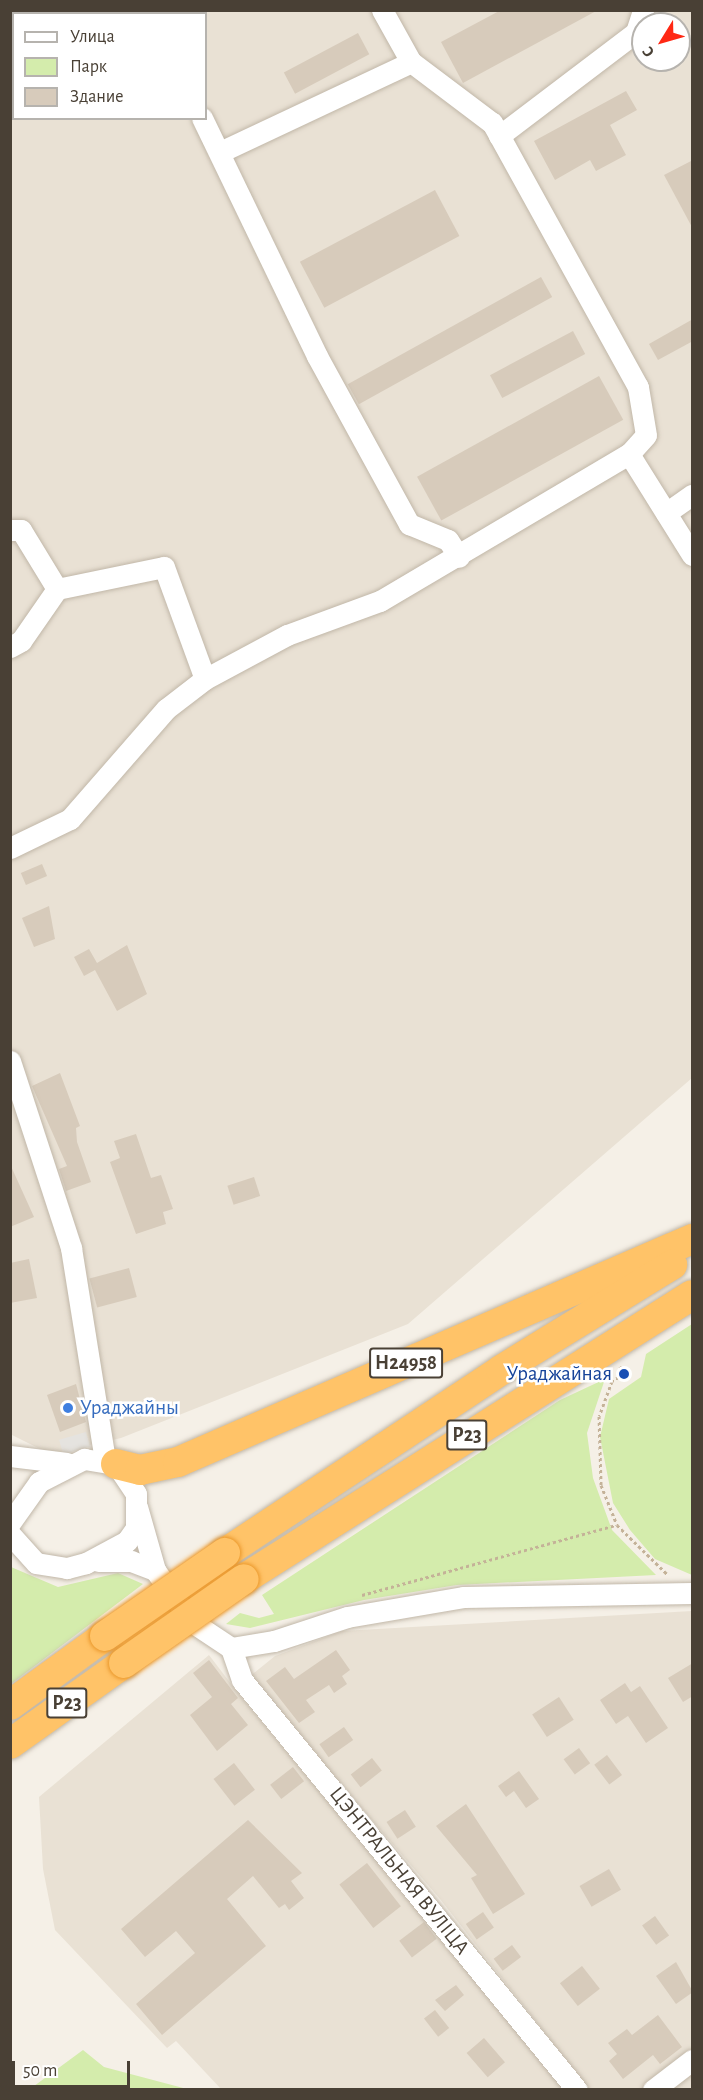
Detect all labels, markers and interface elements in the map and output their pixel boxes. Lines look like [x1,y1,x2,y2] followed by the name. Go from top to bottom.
[12,12,207,120] legend
[631,12,691,72] north arrow
[70,28,115,46] text: Улица
[639,43,657,60] text: С
[70,58,107,76] text: Парк
[70,88,124,106] text: Здание
[368,1346,444,1380] road number: Н24958
[507,1361,612,1387] place label: Ураджайная
[617,1367,631,1381] marker: Ураджайная
[80,1395,179,1421] place label: Ураджайны
[61,1401,75,1415] marker: Ураджайны
[446,1418,488,1452] road number: Р23
[46,1686,88,1720] road number: Р23
[324,1782,474,1960] street label: ЦЭНТРАЛЬНАЯ ВУЛІЦА
[15,2049,134,2087] scale bar
[23,2062,57,2080] text: 50 m

